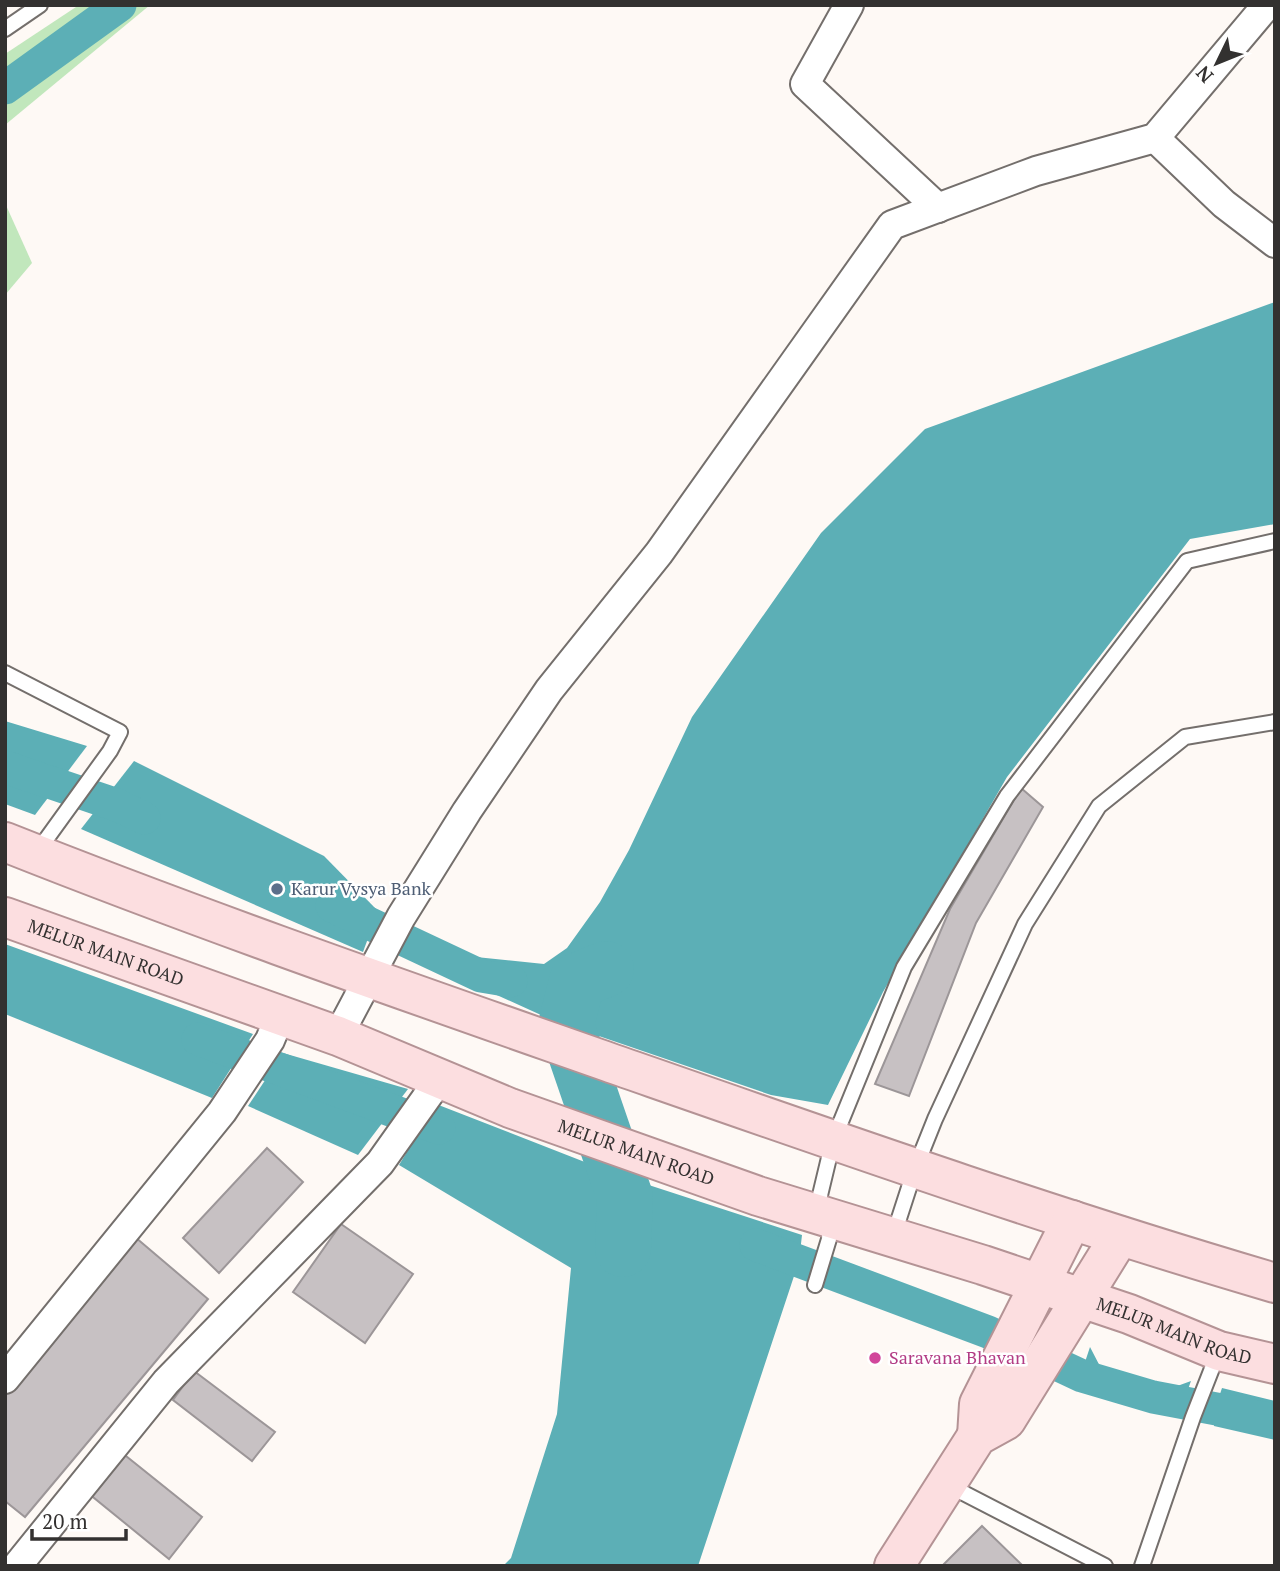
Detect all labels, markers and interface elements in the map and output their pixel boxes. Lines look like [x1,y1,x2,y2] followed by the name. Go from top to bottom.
[1182,28,1252,98] north arrow
[1190,61,1218,89] text: N
[291,876,432,900] place label: Karur Vysya Bank
[269,881,285,897] marker: Karur Vysya Bank
[25,913,187,991] street label: MELUR MAIN ROAD
[555,1113,718,1191] street label: MELUR MAIN ROAD
[1094,1291,1254,1369] street label: MELUR MAIN ROAD
[889,1345,1026,1369] place label: Saravana Bhavan
[867,1350,883,1366] marker: Saravana Bhavan
[32,1498,126,1542] scale bar
[42,1507,88,1535] text: 20 m

